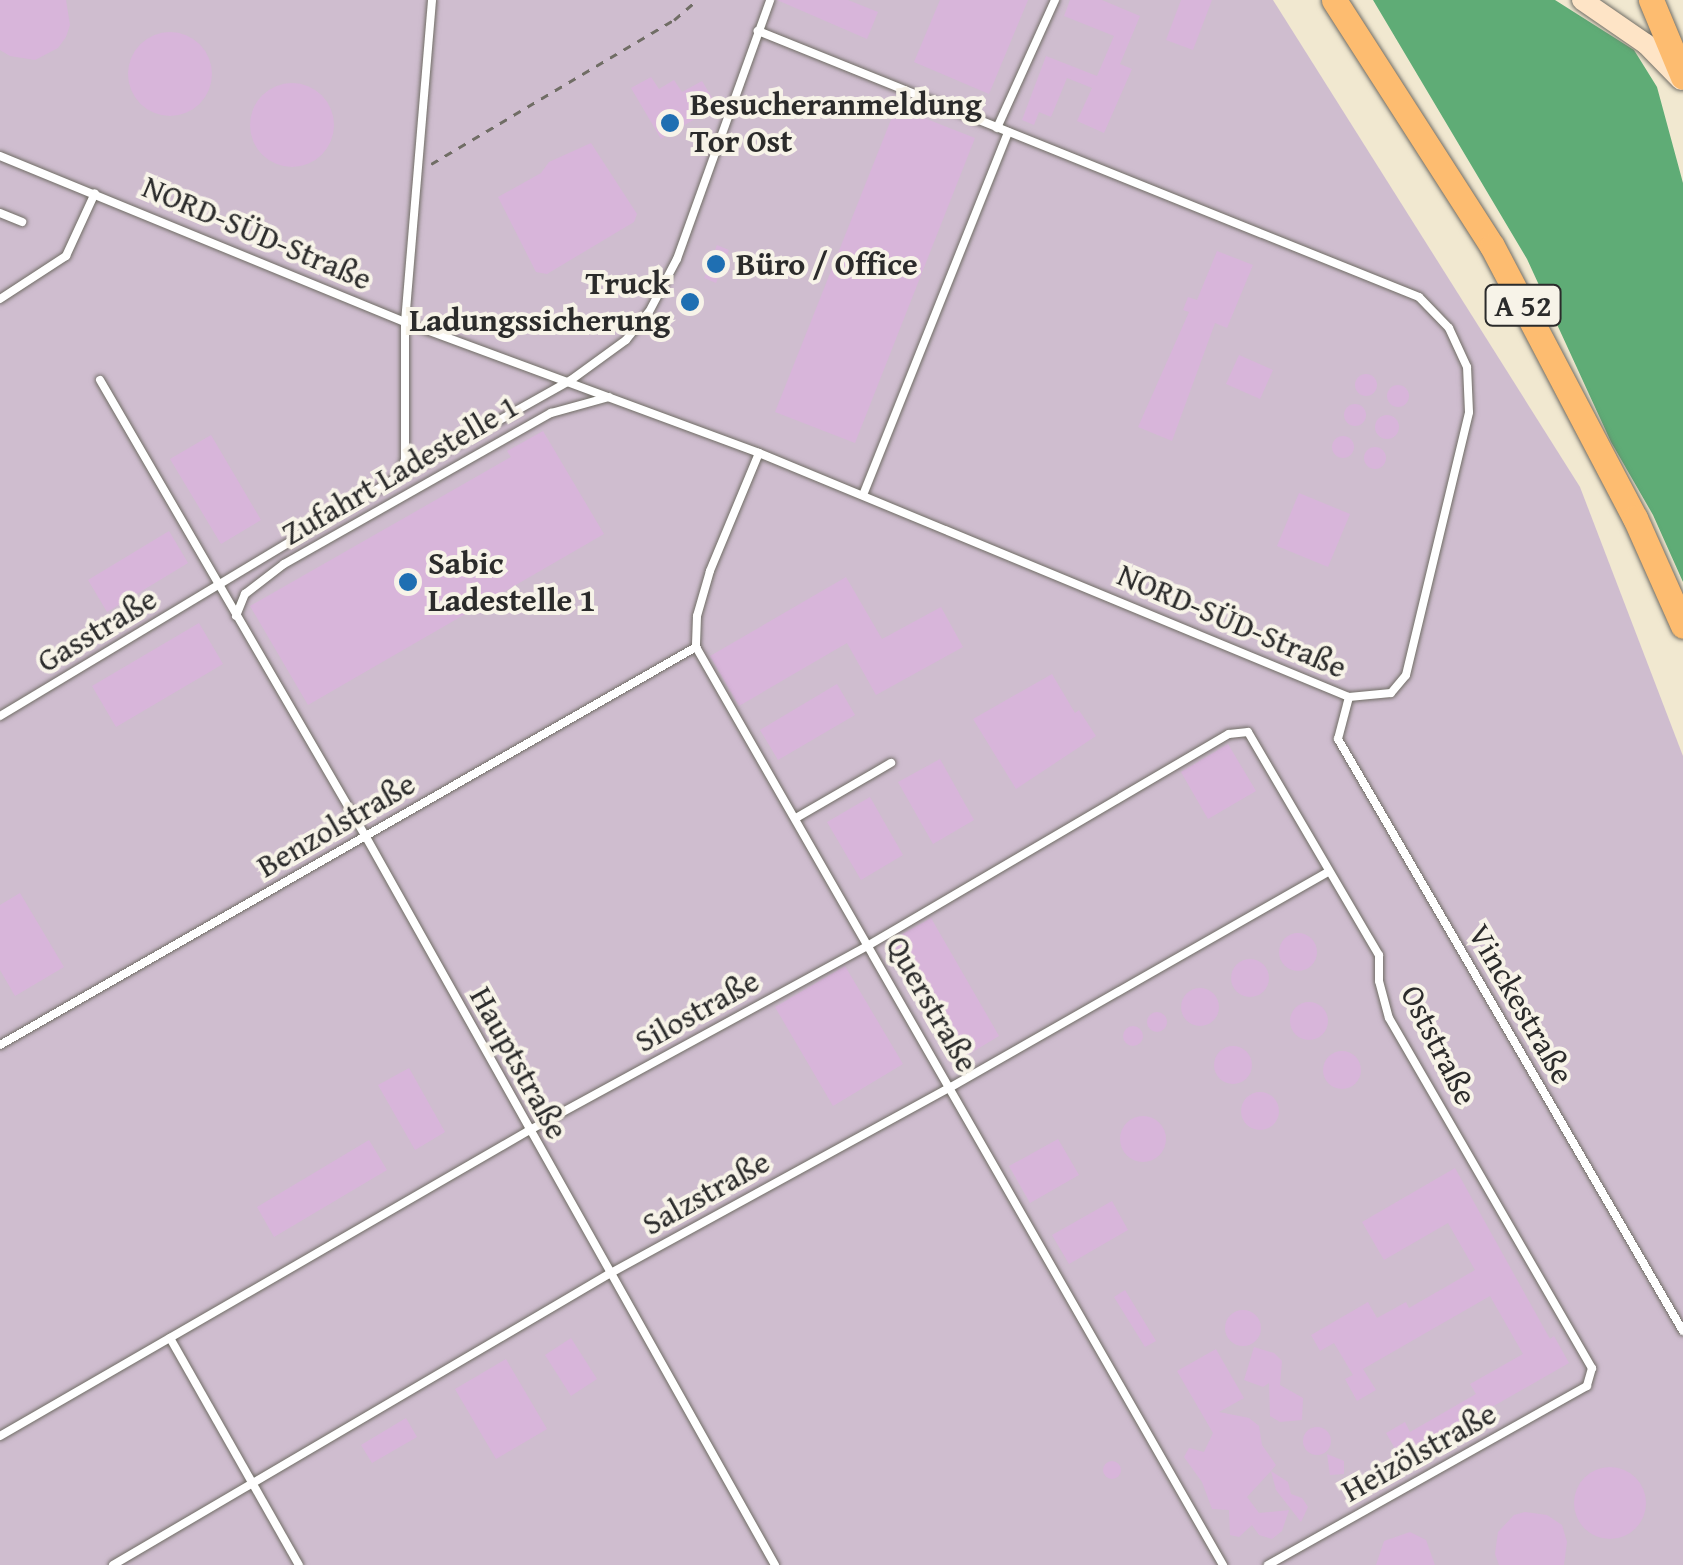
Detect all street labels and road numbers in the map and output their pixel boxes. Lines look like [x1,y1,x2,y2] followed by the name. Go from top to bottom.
[137,167,377,299] street label: NORD-SÜD-Straße
[1483,280,1563,330] road number: A 52
[275,387,525,553] street label: Zufahrt Ladestelle 1
[1112,555,1352,687] street label: NORD-SÜD-Straße
[30,579,164,681] street label: Gasstraße
[250,764,422,886] street label: Benzolstraße
[1460,917,1582,1091] street label: Vinckestraße
[878,929,986,1079] street label: Querstraße
[628,961,766,1061] street label: Silostraße
[1393,979,1485,1111] street label: Oststraße
[461,980,577,1146] street label: Hauptstraße
[636,1142,776,1244] street label: Salzstraße
[1335,1394,1503,1510] street label: Heizölstraße

